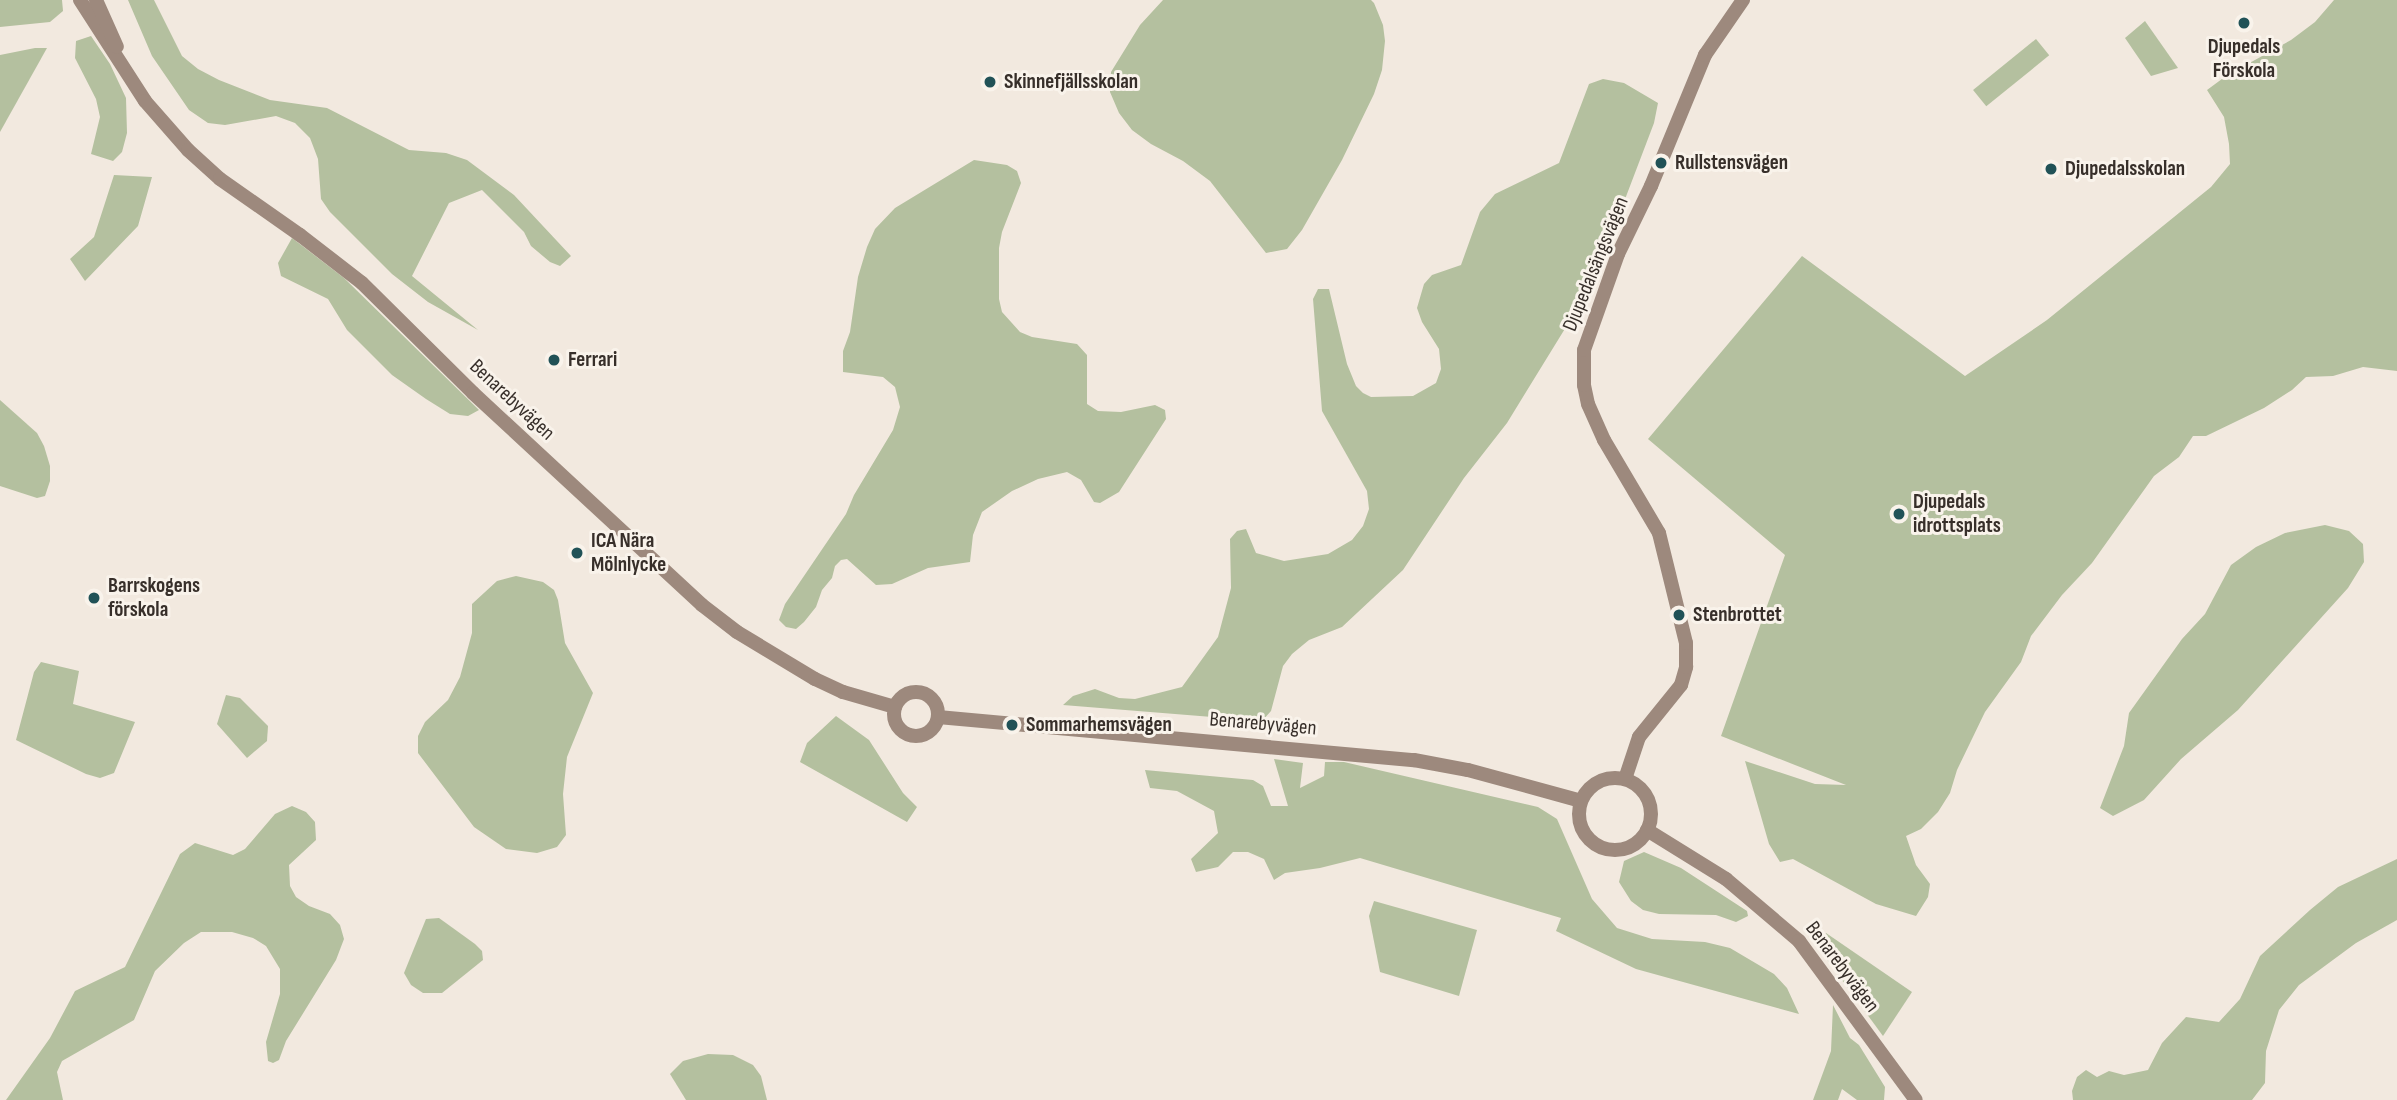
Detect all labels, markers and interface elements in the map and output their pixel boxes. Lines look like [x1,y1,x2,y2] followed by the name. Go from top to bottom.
[2236,15,2252,31] marker: Djupedals Förskola
[2208,34,2280,84] place label: Djupedals Förskola
[1004,69,1138,95] place label: Skinnefjällsskolan
[982,74,998,90] marker: Skinnefjällsskolan
[1675,150,1788,176] place label: Rullstensvägen
[1653,155,1669,171] marker: Rullstensvägen
[2065,156,2185,182] place label: Djupedalsskolan
[2043,161,2059,177] marker: Djupedalsskolan
[1558,193,1634,335] street label: Djupedalsängsvägen
[568,347,617,373] place label: Ferrari
[546,352,562,368] marker: Ferrari
[464,354,560,446] street label: Benarebyvägen
[1913,489,2001,539] place label: Djupedals idrottsplats
[1891,506,1907,522] marker: Djupedals idrottsplats
[591,528,666,578] place label: ICA Nära Mölnlycke
[569,545,585,561] marker: ICA Nära Mölnlycke
[108,573,200,623] place label: Barrskogens förskola
[86,590,102,606] marker: Barrskogens förskola
[1693,602,1782,628] place label: Stenbrottet
[1671,607,1687,623] marker: Stenbrottet
[1208,707,1318,741] street label: Benarebyvägen
[1026,712,1172,738] place label: Sommarhemsvägen
[1004,717,1020,733] marker: Sommarhemsvägen
[1800,917,1884,1017] street label: Benarebyvägen

